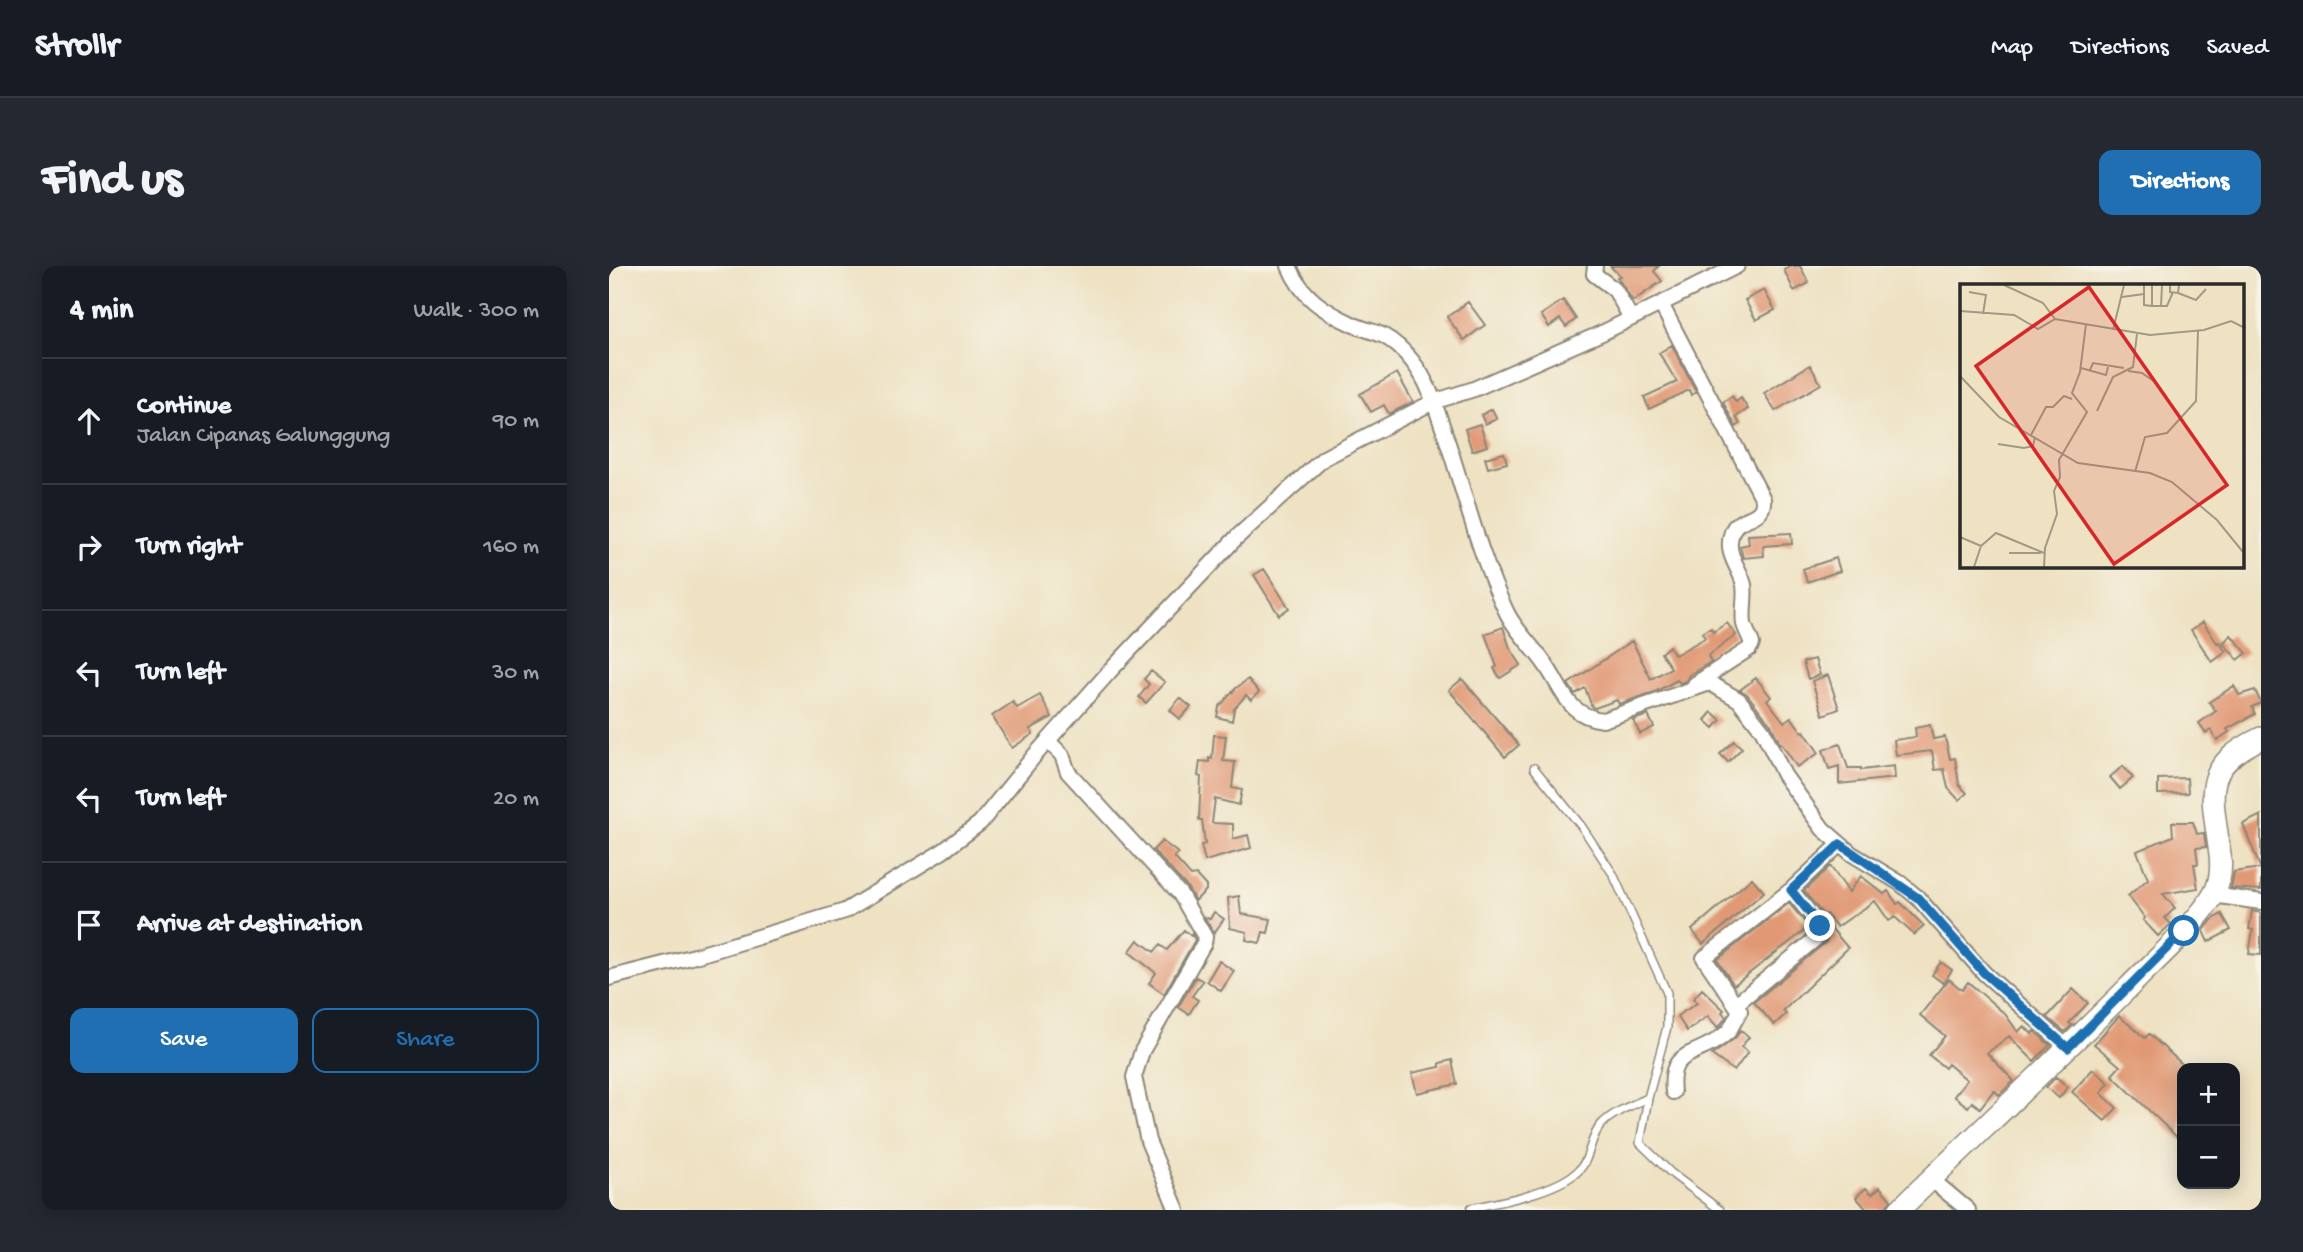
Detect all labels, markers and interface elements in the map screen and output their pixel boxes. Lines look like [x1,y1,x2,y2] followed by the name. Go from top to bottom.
[35,29,119,67] text: Strollr
[1991,34,2033,63] text: Map
[2071,34,2169,63] text: Directions
[2207,34,2268,63] text: Saved
[2099,150,2261,215] button: Directions
[42,153,182,211] text: Find us
[1960,284,2243,567] inset map
[70,294,133,329] text: 4 min
[413,298,539,325] text: Walk · 300 m
[137,392,231,423] text: Continue
[70,402,108,440] icon: ahead
[493,408,539,435] text: 90 m
[137,423,390,450] text: Jalan Cipanas Galunggung
[70,528,108,566] icon: right
[137,532,241,563] text: Turn right
[483,534,539,561] text: 160 m
[70,654,108,692] icon: left
[137,658,225,689] text: Turn left
[492,660,539,687] text: 30 m
[70,780,108,818] icon: left
[137,784,225,815] text: Turn left
[493,786,539,813] text: 20 m
[70,906,108,944] icon: arrive
[137,910,362,941] text: Arrive at destination
[1804,910,1835,941] route end
[2168,915,2199,946] route start
[70,1008,298,1073] button: Save
[312,1008,539,1073] button: Share
[2177,1063,2240,1189] map controls
[2177,1063,2240,1126] button: +
[2177,1126,2240,1189] button: −

